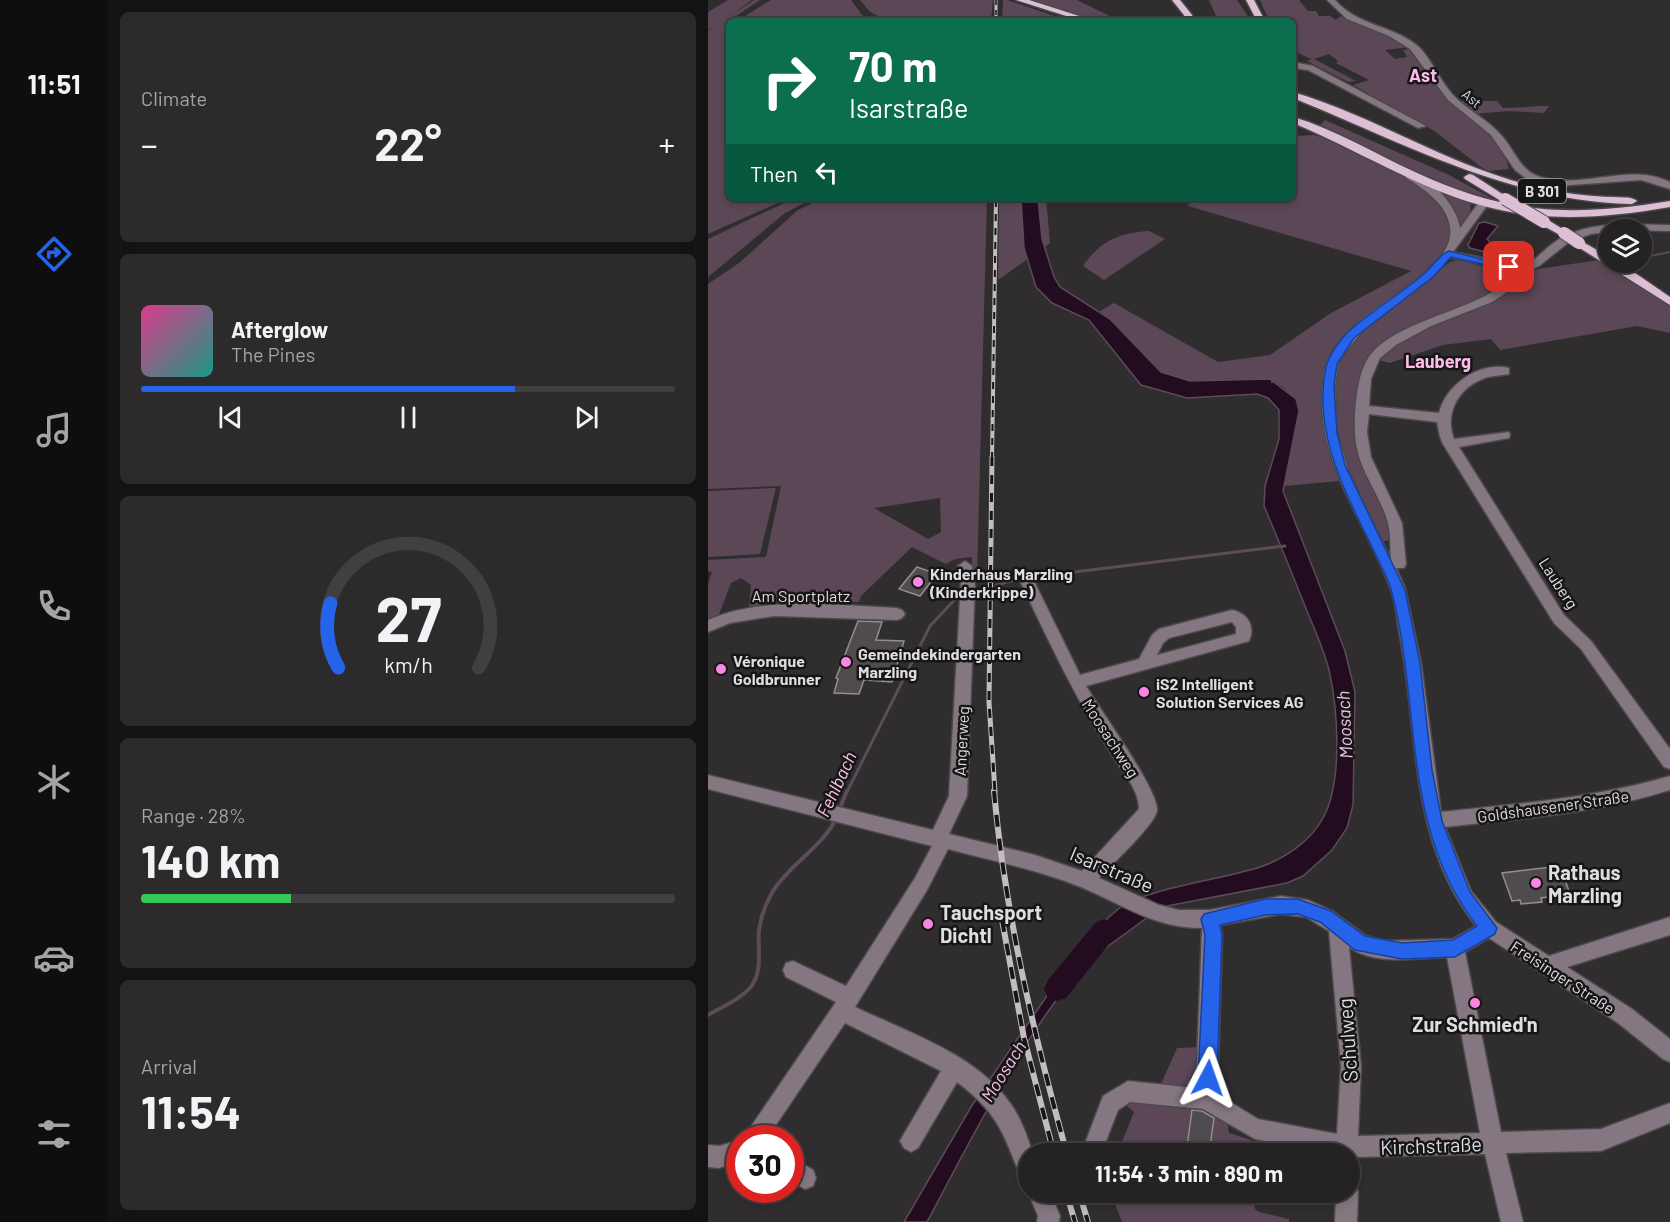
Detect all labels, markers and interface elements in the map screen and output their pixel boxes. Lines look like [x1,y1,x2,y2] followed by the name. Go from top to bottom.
[849,40,937,90] text: 70 m
[750,42,828,120] icon: right
[1409,64,1437,86] district label: Ast
[28,67,80,99] text: 11:51
[1459,85,1485,111] street label: Ast
[141,86,207,110] text: Climate
[849,91,968,123] text: Isarstraße
[374,116,442,170] text: 22°
[141,124,158,164] text: −
[658,124,675,164] text: +
[810,156,843,189] icon: left
[750,160,798,186] text: Then
[1518,179,1566,203] road number: B 301
[1598,219,1652,273] map controls
[1598,219,1652,273] button: layers
[33,233,75,275] icon: directions
[1483,241,1534,292] pin
[1492,250,1525,283] icon: arrive
[231,316,328,342] text: Afterglow
[231,342,315,366] text: The Pines
[1405,350,1471,372] district label: Lauberg
[214,401,247,434] icon: previous
[392,401,425,434] icon: pause
[570,401,603,434] icon: next
[33,409,75,451] icon: music
[1535,554,1583,612] street label: Lauberg
[929,564,1073,601] place label: Kinderhaus Marzling (Kinderkrippe)
[911,575,925,589] marker: Kinderhaus Marzling (Kinderkrippe)
[375,580,441,654] text: 27
[33,585,75,627] icon: phone
[752,586,850,605] street label: Am Sportplatz
[858,644,1021,681] place label: Gemeindekindergarten Marzling
[733,651,821,688] place label: Véronique Goldbrunner
[384,652,432,677] text: km/h
[839,655,853,669] marker: Gemeindekindergarten Marzling
[714,662,728,676] marker: Véronique Goldbrunner
[1156,674,1304,711] place label: iS2 Intelligent Solution Services AG
[1137,685,1151,699] marker: iS2 Intelligent Solution Services AG
[1331,690,1357,760] water label: Moosach
[1079,695,1143,781] street label: Moosachweg
[950,706,972,776] street label: Angerweg
[811,748,861,820] water label: Fehlbach
[33,761,75,803] icon: climate
[1476,786,1630,826] street label: Goldshausener Straße
[141,803,246,827] text: Range · 28%
[141,833,280,887] text: 140 km
[1067,841,1157,897] street label: Isarstraße
[1548,860,1622,907] place label: Rathaus Marzling
[1529,876,1543,890] marker: Rathaus Marzling
[940,900,1042,947] place label: Tauchsport Dichtl
[921,917,935,931] marker: Tauchsport Dichtl
[1507,936,1619,1018] street label: Freisinger Straße
[33,937,75,979] icon: car
[1468,996,1482,1010] marker: Zur Schmied'n
[1332,997,1362,1083] street label: Schulweg
[1412,1012,1538,1036] place label: Zur Schmied'n
[976,1036,1030,1106] water label: Moosach
[1176,1046,1240,1110] position arrow
[141,1054,197,1078] text: Arrival
[141,1084,241,1138] text: 11:54
[33,1113,75,1155] icon: filters
[726,1125,804,1203] speed limit sign: 30
[1380,1131,1482,1159] street label: Kirchstraße
[1095,1160,1283,1186] text: 11:54 · 3 min · 890 m

